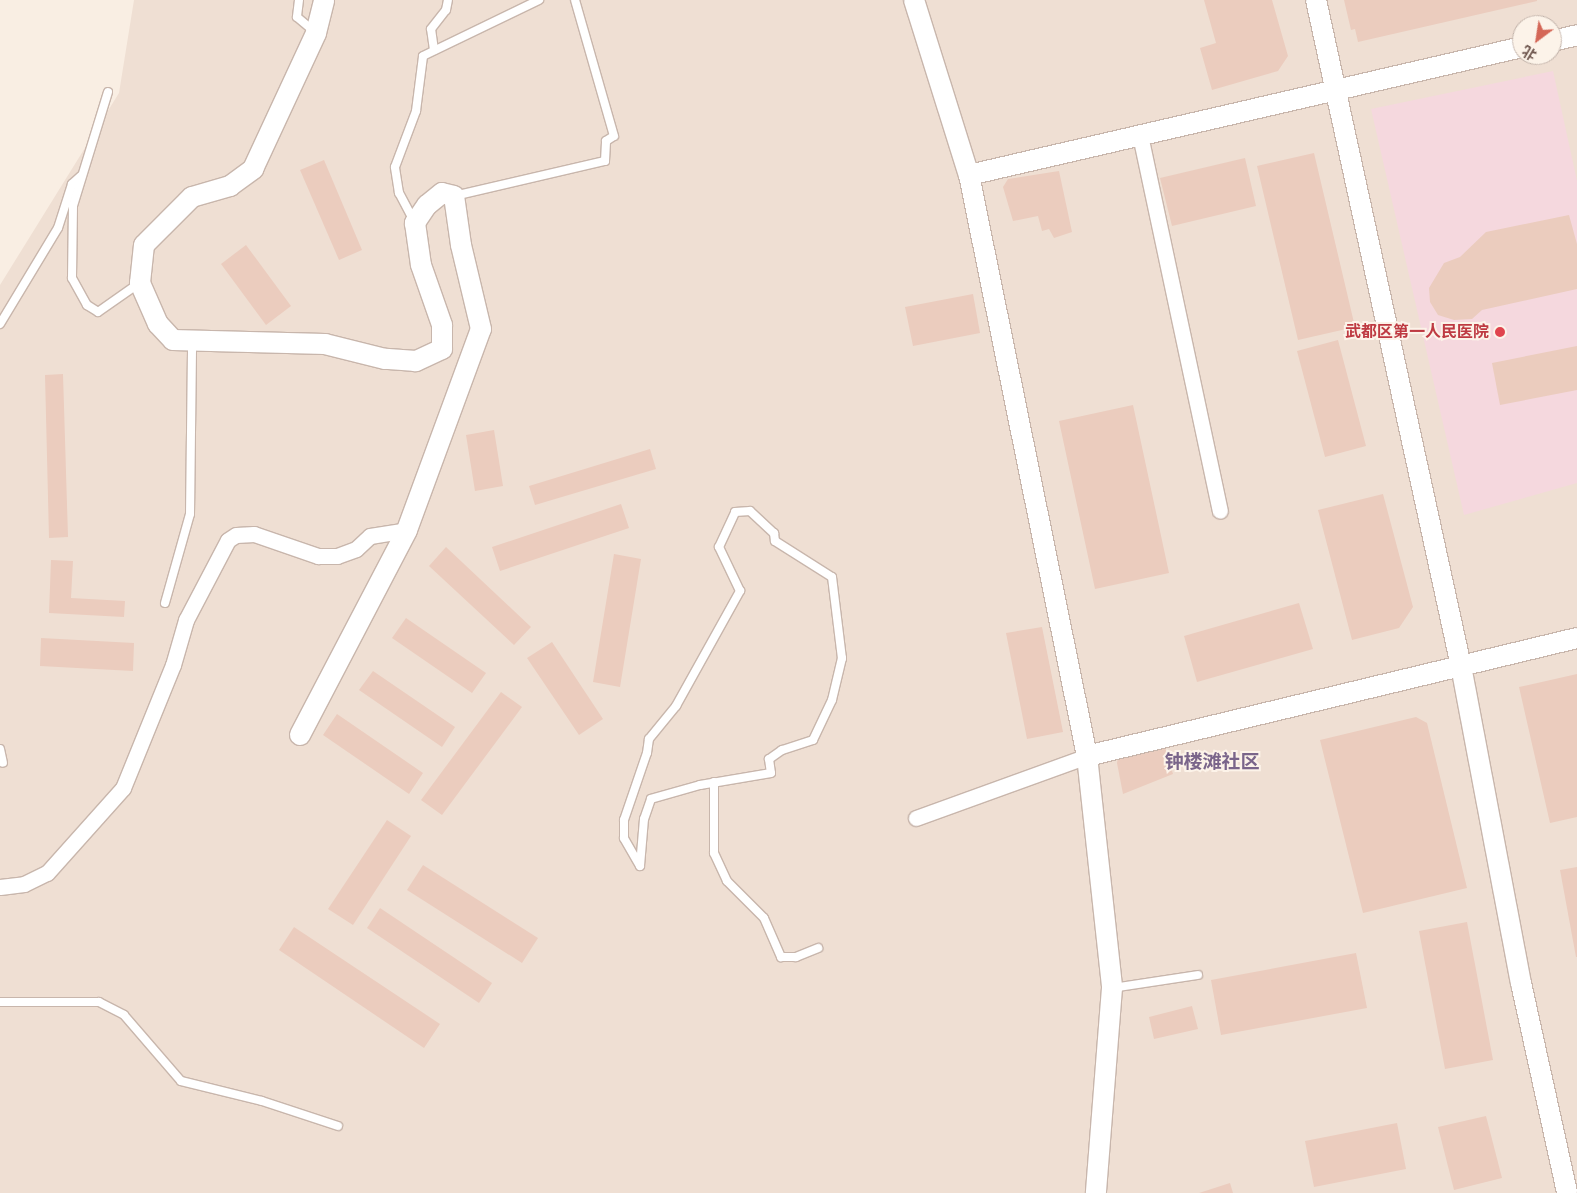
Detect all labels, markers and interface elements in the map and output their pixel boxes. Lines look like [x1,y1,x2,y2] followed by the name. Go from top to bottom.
[1512,15,1562,65] north arrow
[1519,41,1540,64] text: 北
[1345,322,1489,342] place label: 武都区第一人民医院
[1493,325,1507,339] marker: 武都区第一人民医院
[1165,752,1259,774] district label: 钟楼滩社区

